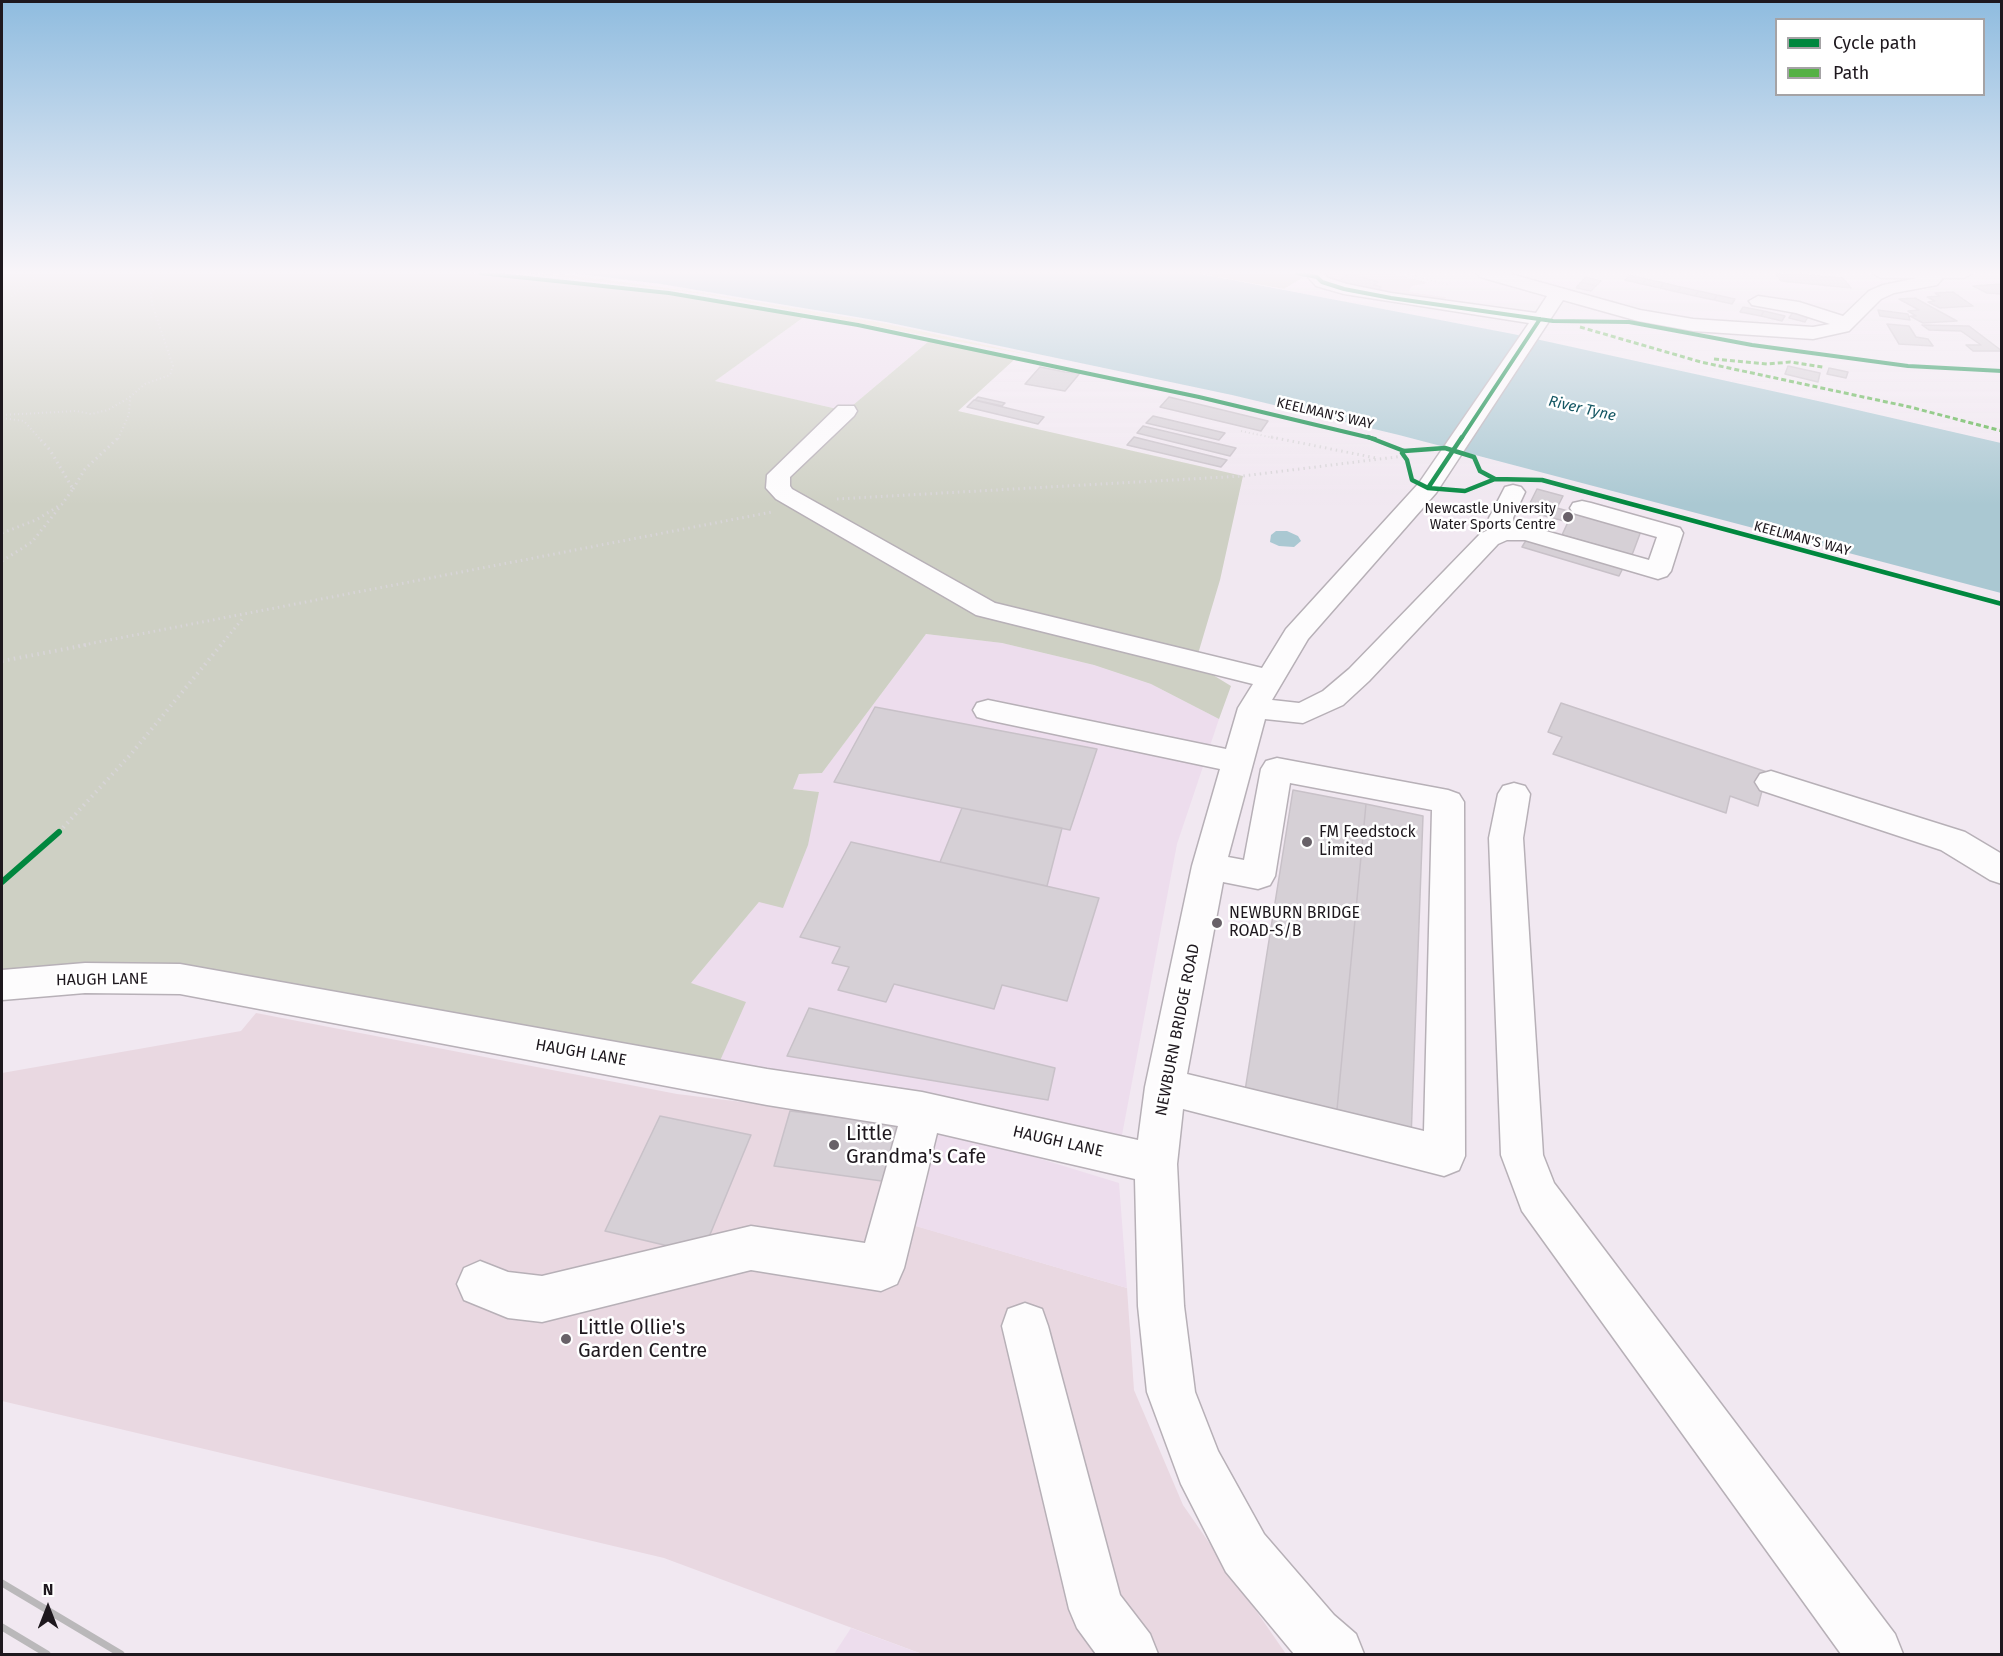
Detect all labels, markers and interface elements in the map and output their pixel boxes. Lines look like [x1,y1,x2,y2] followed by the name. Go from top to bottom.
[1775,18,1985,96] legend
[1833,32,1917,54] text: Cycle path
[1833,62,1869,84] text: Path
[1547,393,1617,425] water label: River Tyne
[1275,395,1375,433] street label: KEELMAN'S WAY
[1424,501,1556,534] place label: Newcastle University Water Sports Centre
[1561,510,1575,524] marker: Newcastle University Water Sports Centre
[1752,518,1852,560] street label: KEELMAN'S WAY
[1319,823,1416,861] place label: FM Feedstock Limited
[1300,835,1314,849] marker: FM Feedstock Limited
[1229,904,1360,942] place label: NEWBURN BRIDGE ROAD-S/B
[1210,916,1224,930] marker: NEWBURN BRIDGE ROAD-S/B
[1152,942,1204,1118] street label: NEWBURN BRIDGE ROAD
[56,970,148,990] street label: HAUGH LANE
[534,1036,628,1070] street label: HAUGH LANE
[846,1122,986,1169] place label: Little Grandma's Cafe
[1011,1122,1105,1162] street label: HAUGH LANE
[827,1138,841,1152] marker: Little Grandma's Cafe
[578,1316,707,1363] place label: Little Ollie's Garden Centre
[559,1332,573,1346] marker: Little Ollie's Garden Centre
[18,1578,78,1638] north arrow
[43,1580,53,1599] text: N

